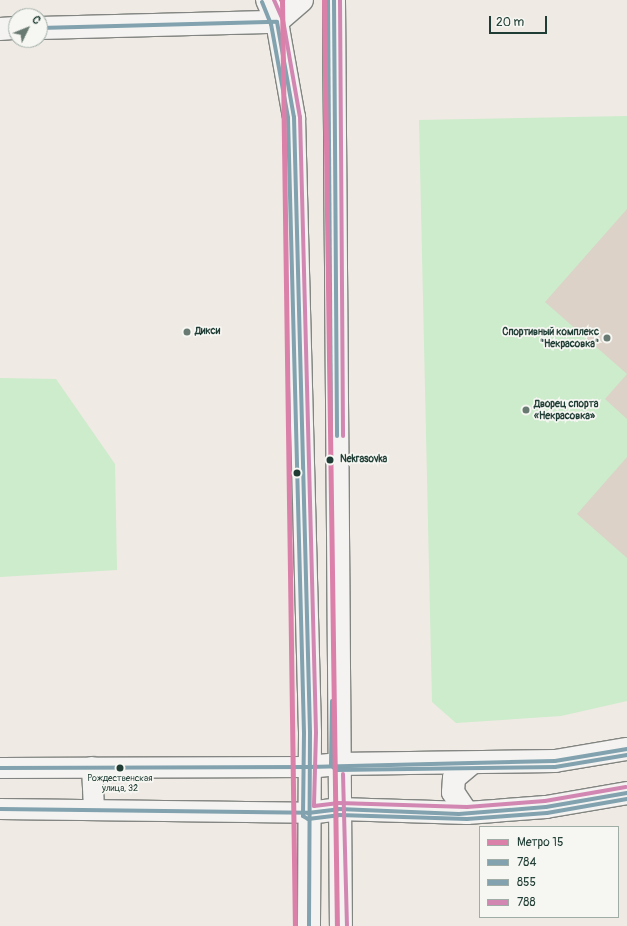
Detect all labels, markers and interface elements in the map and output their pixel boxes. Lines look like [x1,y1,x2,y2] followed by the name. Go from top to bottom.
[8,8,48,48] north arrow
[491,8,549,34] scale bar
[29,13,43,27] text: С
[496,15,524,30] text: 20 m
[195,326,220,338] place label: Дикси
[502,326,599,350] place label: Спортивный комплекс "Некрасовка"
[182,327,192,337] marker: Дикси
[602,333,612,343] marker: Спортивный комплекс "Некрасовка"
[534,398,598,422] place label: Дворец спорта «Некрасовка»
[521,405,531,415] marker: Дворец спорта «Некрасовка»
[323,453,337,467] marker: Nekrasovka
[340,454,387,466] place label: Nekrasovka
[292,468,302,478] unlabelled marker
[115,763,125,773] marker: Рождественская улица, 32
[88,774,152,795] place label: Рождественская улица, 32
[479,826,619,918] legend
[517,835,563,850] text: Метро 15
[517,855,536,870] text: 784
[517,875,536,890] text: 855
[517,895,535,910] text: 788

